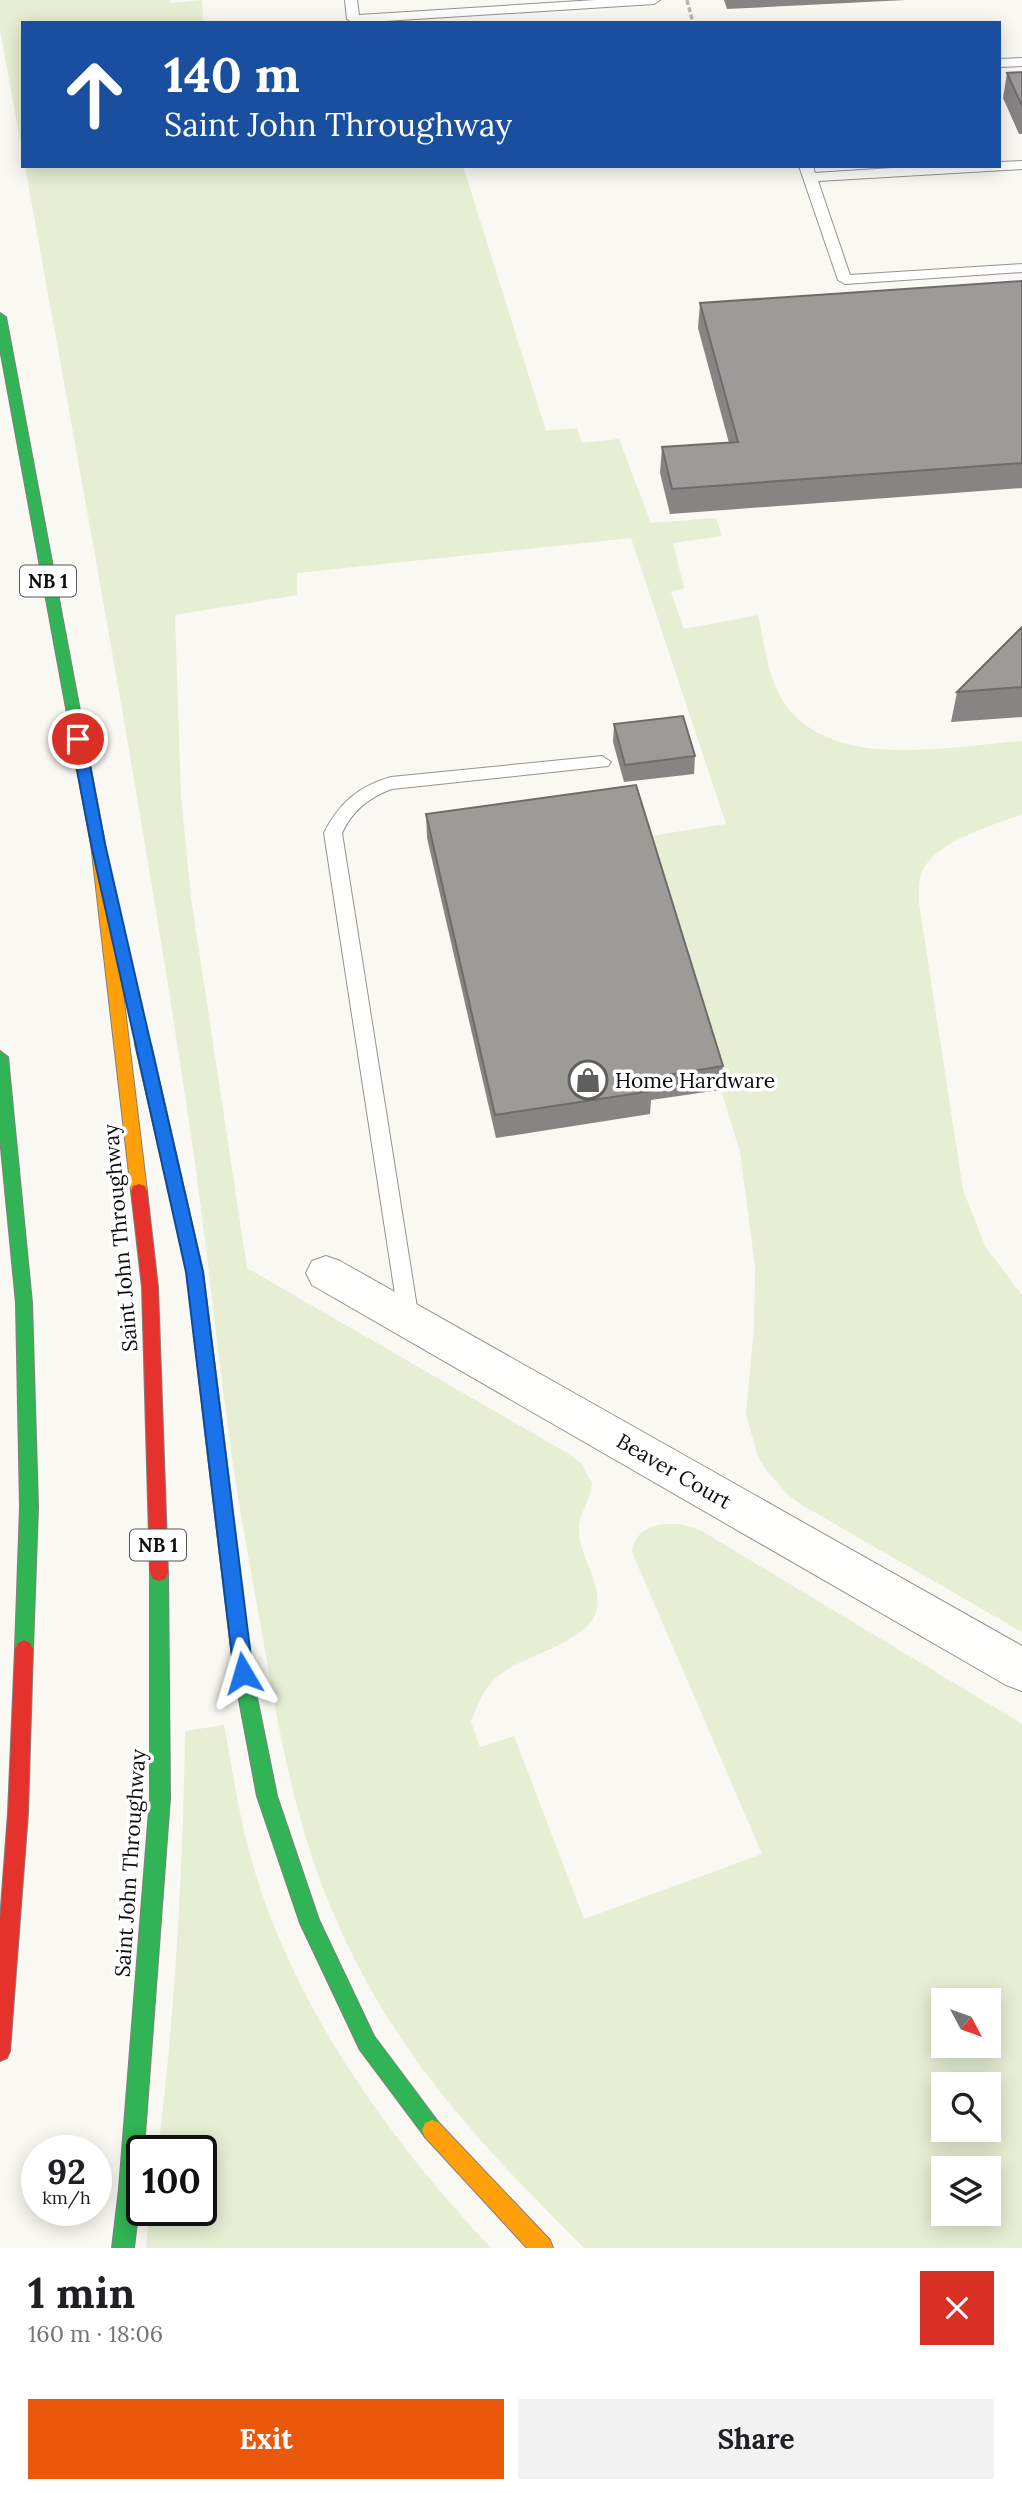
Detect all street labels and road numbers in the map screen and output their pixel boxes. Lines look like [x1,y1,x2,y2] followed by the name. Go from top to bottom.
[20,566,76,596] road number: NB 1
[97,1123,143,1353] street label: Saint John Throughway
[612,1427,737,1515] street label: Beaver Court
[130,1530,186,1560] road number: NB 1
[109,1748,151,1978] street label: Saint John Throughway

